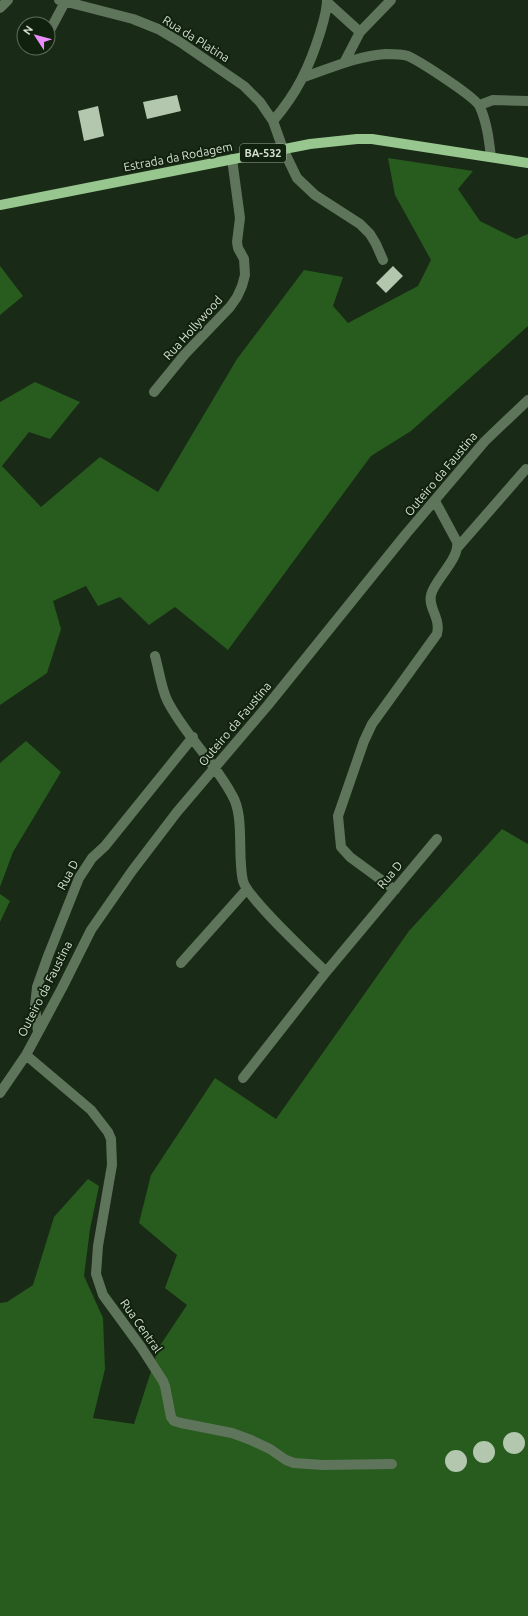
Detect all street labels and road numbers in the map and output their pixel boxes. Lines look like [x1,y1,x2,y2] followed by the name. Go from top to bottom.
[160,13,232,64] street label: Rua da Platina
[122,140,234,173] street label: Estrada da Rodagem
[240,144,286,162] road number: BA-532
[161,293,225,362] street label: Rua Hollywood
[402,429,479,518] street label: Outeiro da Faustina
[196,679,273,768] street label: Outeiro da Faustina
[55,858,81,892] street label: Rua D
[374,858,405,891] street label: Rua D
[15,939,74,1039] street label: Outeiro da Faustina
[118,1296,165,1355] street label: Rua Central

